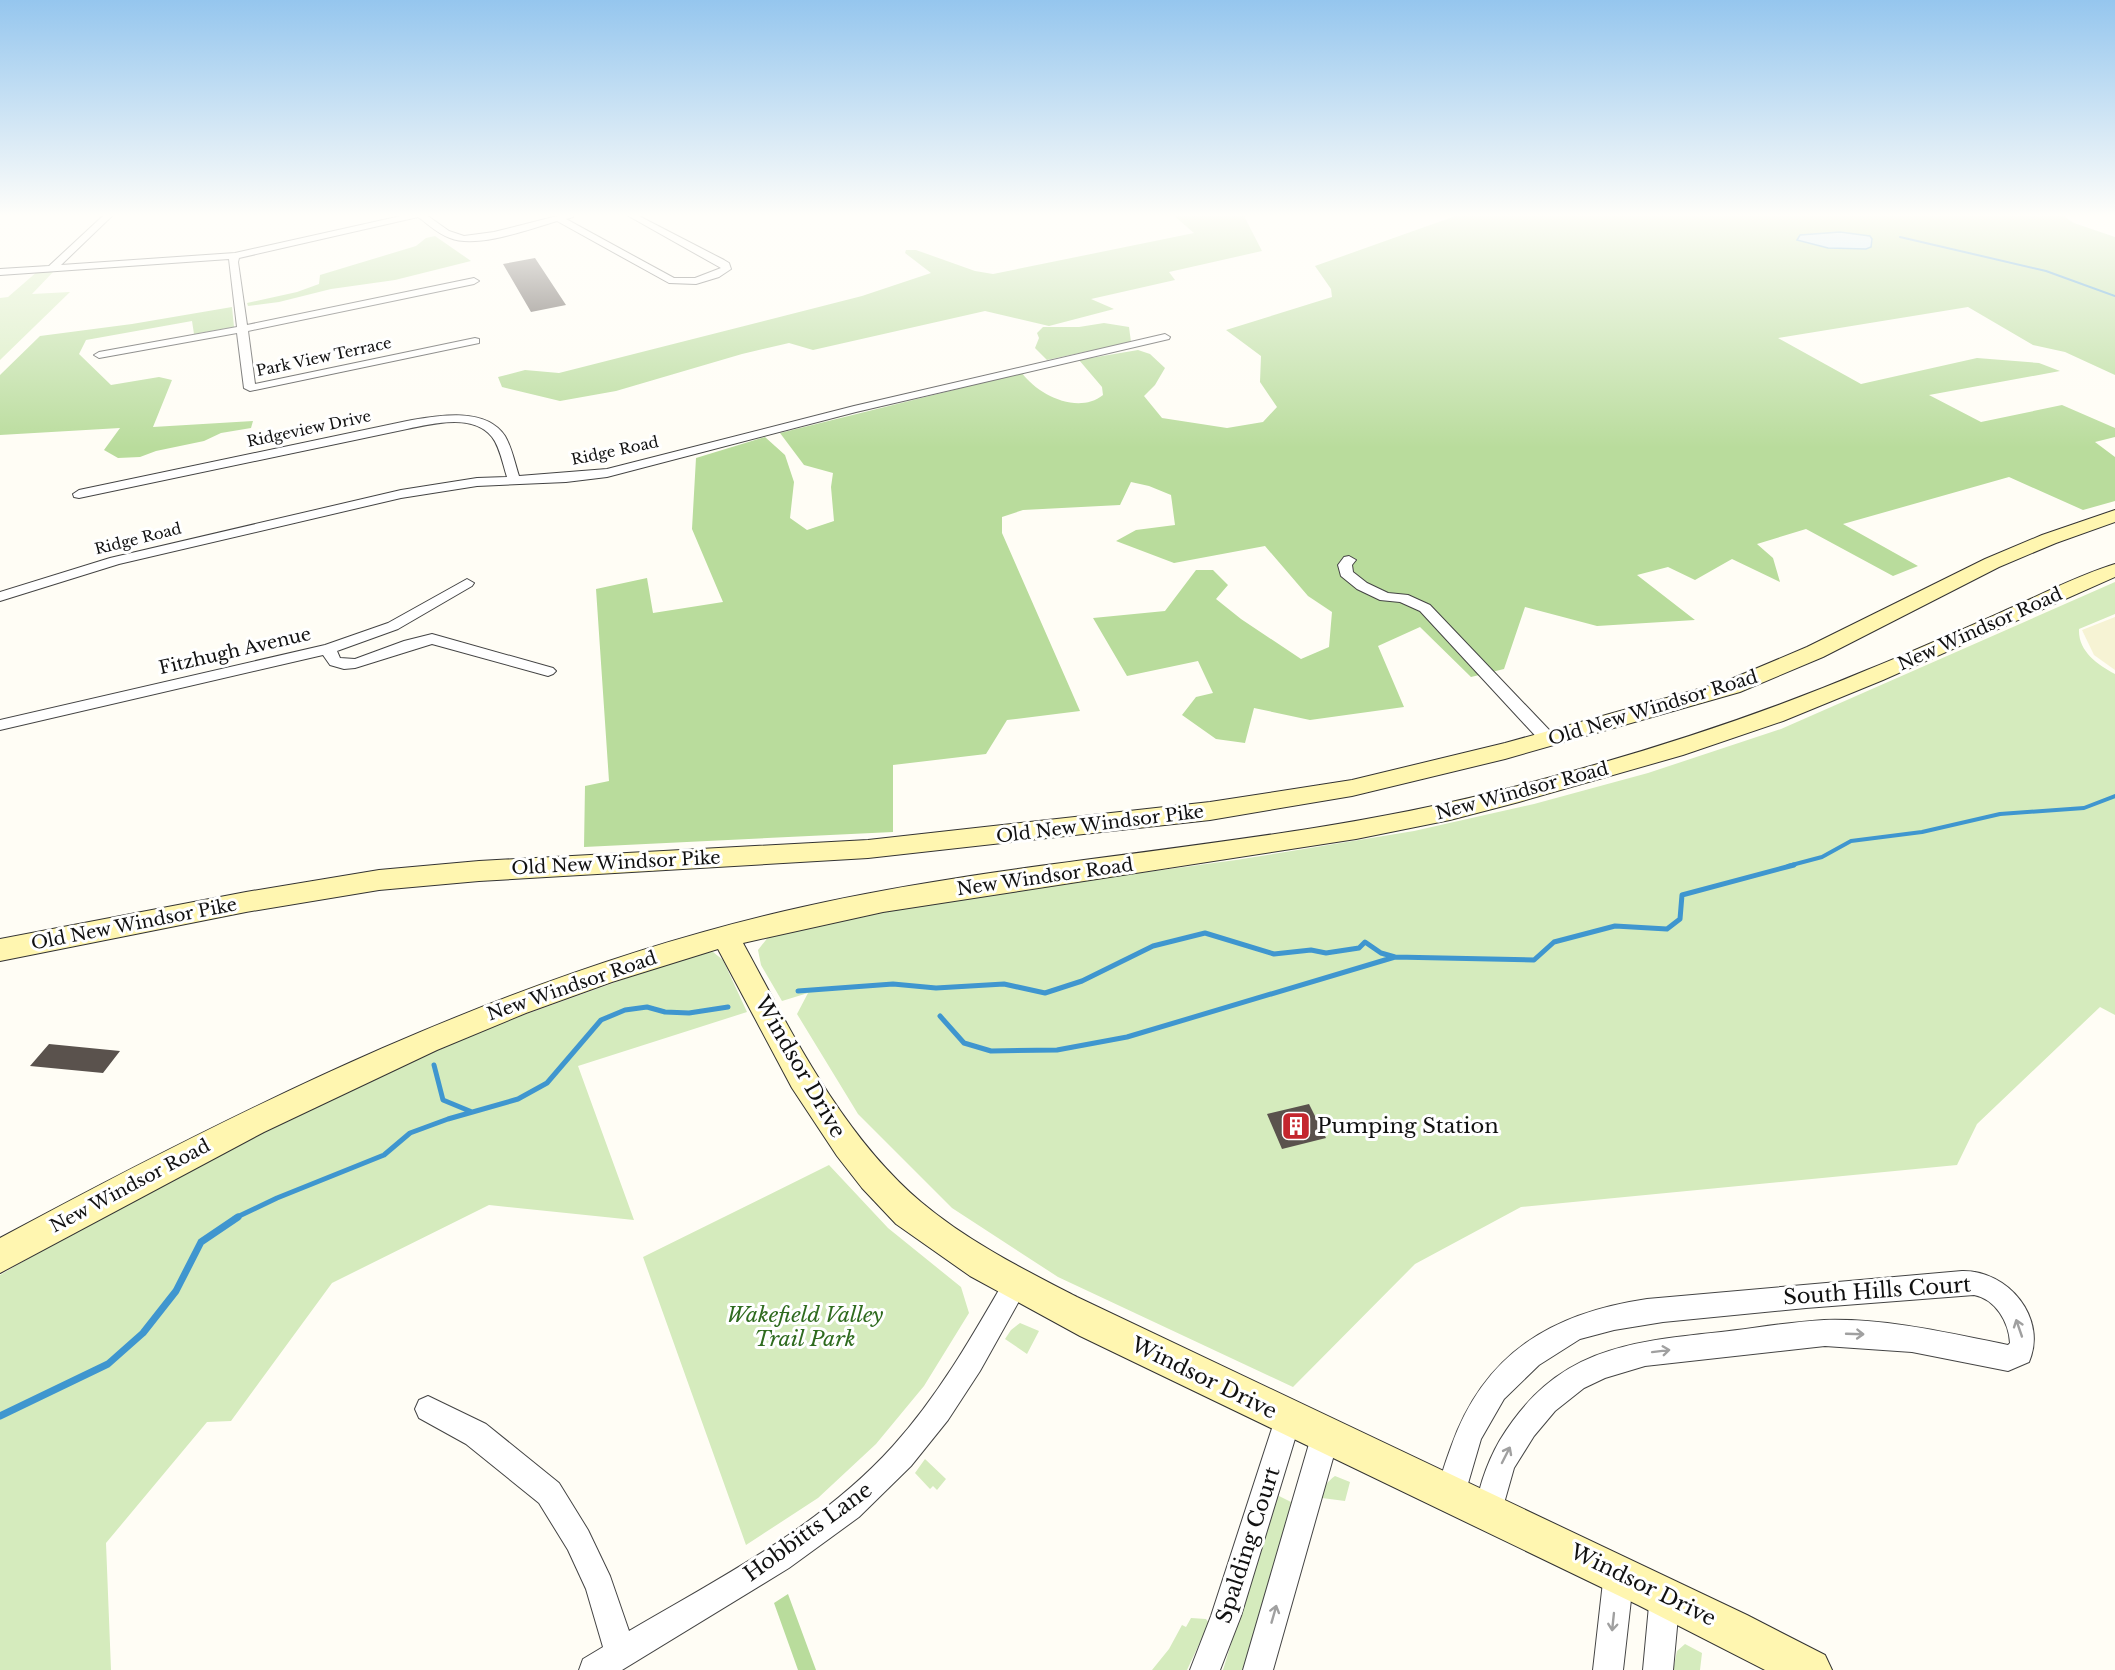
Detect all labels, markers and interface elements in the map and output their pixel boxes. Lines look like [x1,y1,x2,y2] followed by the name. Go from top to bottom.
[254,333,393,380] street label: Park View Terrace
[245,406,373,451] street label: Ridgeview Drive
[569,432,660,469] street label: Ridge Road
[93,519,183,558] street label: Ridge Road
[1894,583,2066,675] street label: New Windsor Road
[157,623,313,679] street label: Fitzhugh Avenue
[1546,666,1760,750] street label: Old New Windsor Road
[1433,757,1611,825] street label: New Windsor Road
[995,800,1205,848] street label: Old New Windsor Pike
[511,847,721,879] street label: Old New Windsor Pike
[955,854,1135,900] street label: New Windsor Road
[29,893,239,955] street label: Old New Windsor Pike
[484,947,660,1025] street label: New Windsor Road
[748,991,851,1142] street label: Windsor Drive
[1280,1110,1312,1142] building icon: Pumping Station
[1317,1113,1499,1139] place label: Pumping Station
[46,1135,214,1237] street label: New Windsor Road
[1782,1271,1972,1311] street label: South Hills Court
[727,1302,884,1352] park label: Wakefield Valley Trail Park
[2013,1319,2024,1338] one-way arrow
[1844,1329,1864,1340] one-way arrow
[1126,1331,1281,1425] street label: Windsor Drive
[1650,1345,1670,1356] one-way arrow
[1501,1447,1512,1465] one-way arrow
[1210,1463,1286,1627] street label: Spalding Court
[739,1477,877,1587] street label: Hobbitts Lane
[1565,1538,1720,1632] street label: Windsor Drive
[1269,1605,1280,1624] one-way arrow
[1607,1611,1618,1631] one-way arrow

